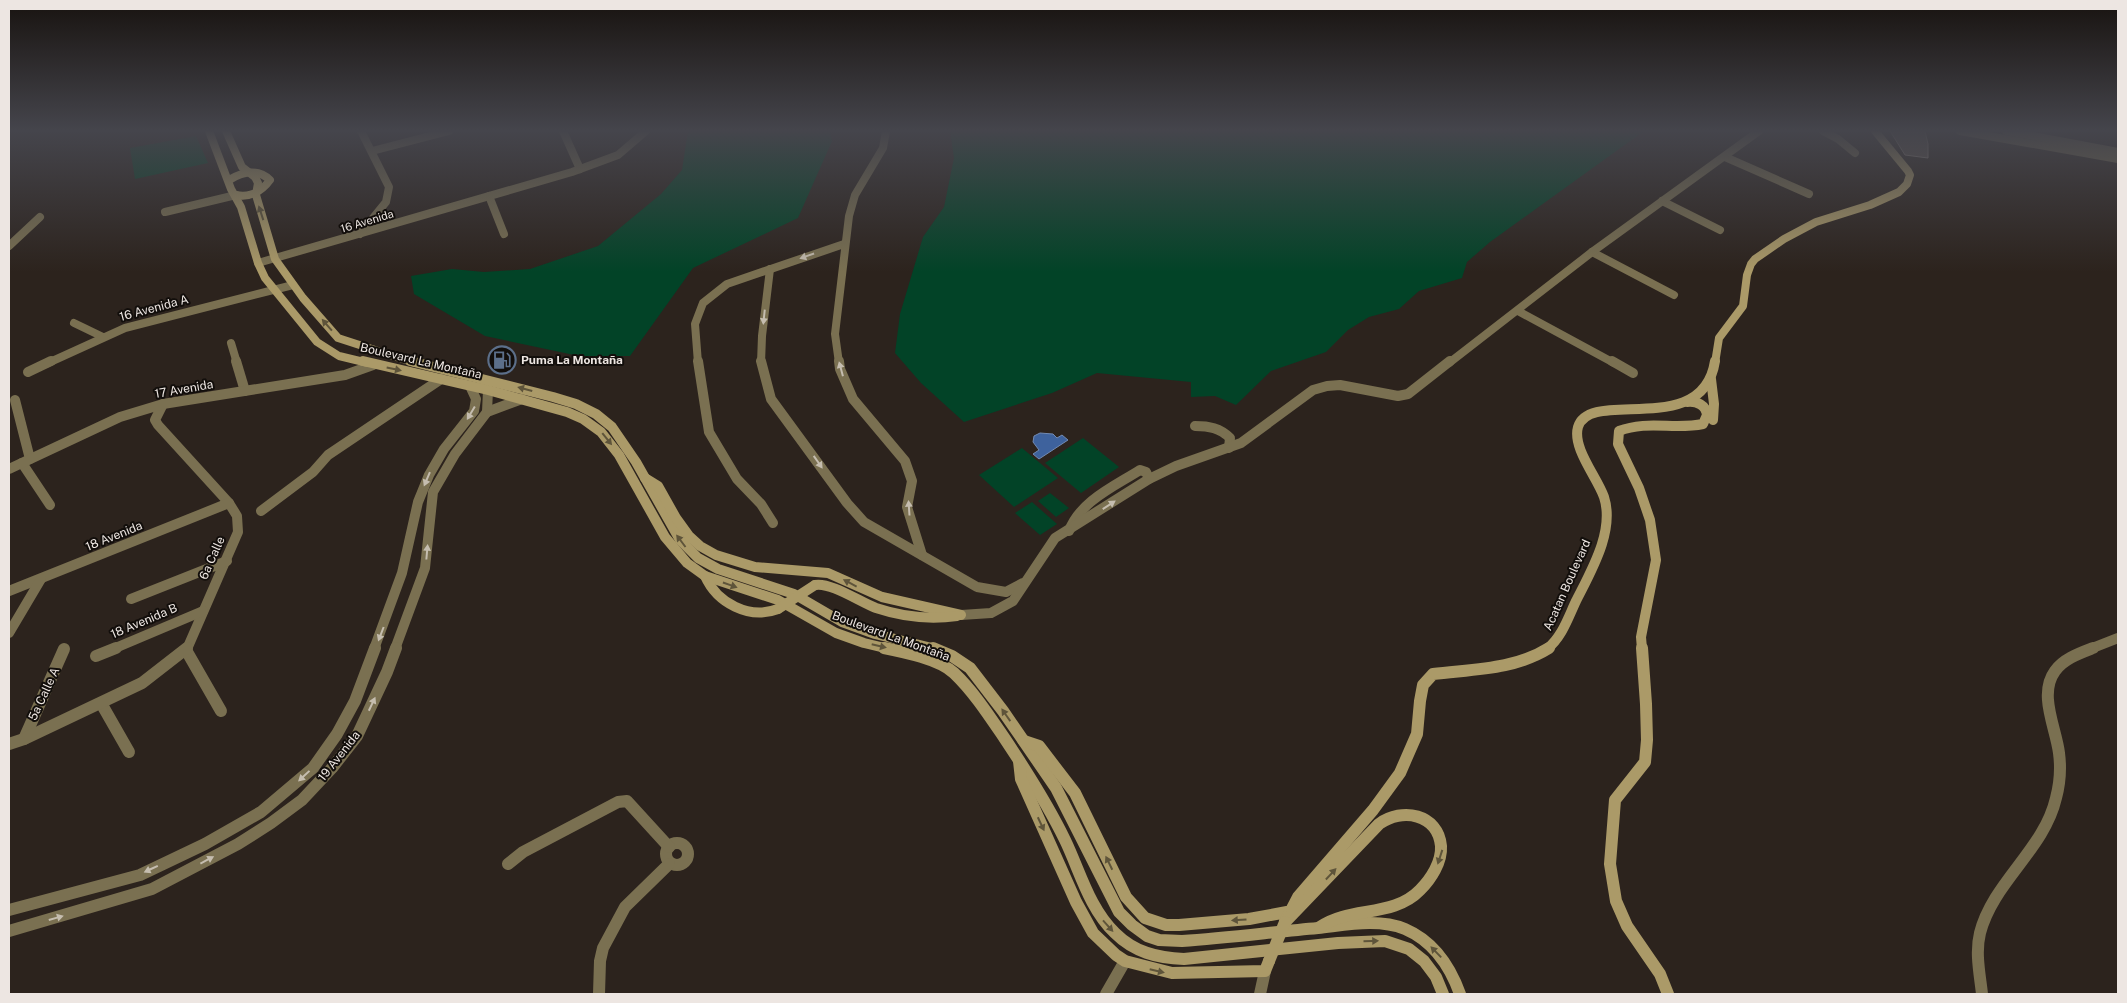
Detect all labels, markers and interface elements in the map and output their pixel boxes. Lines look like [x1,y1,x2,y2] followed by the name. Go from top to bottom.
[257,205,265,220] one-way arrow
[339,207,395,235] street label: 16 Avenida
[799,252,814,260] one-way arrow
[118,292,191,324] street label: 16 Avenida A
[759,309,767,325] one-way arrow
[321,319,332,332] one-way arrow
[359,340,483,382] street label: Boulevard La Montaña
[487,345,517,375] fuel station icon: Puma La Montaña
[521,353,623,367] place label: Puma La Montaña
[837,361,845,376] one-way arrow
[386,365,401,373] one-way arrow
[154,377,214,401] street label: 17 Avenida
[517,385,532,393] one-way arrow
[466,407,475,420] one-way arrow
[601,432,612,445] one-way arrow
[813,455,823,469] one-way arrow
[423,472,431,486] one-way arrow
[905,500,913,516] one-way arrow
[1103,500,1116,510] one-way arrow
[84,518,144,554] street label: 18 Avenida
[196,534,228,582] street label: 6a Calle
[676,534,686,548] one-way arrow
[1541,537,1593,633] street label: Acatan Boulevard
[423,543,431,559] one-way arrow
[842,579,857,587] one-way arrow
[723,582,738,590] one-way arrow
[109,601,179,641] street label: 18 Avenida B
[830,608,952,664] street label: Boulevard La Montaña
[377,627,385,642] one-way arrow
[872,642,887,650] one-way arrow
[26,665,63,723] street label: 5a Calle A
[368,697,376,711] one-way arrow
[1001,708,1011,722] one-way arrow
[315,728,363,784] street label: 19 Avenida
[298,770,310,782] one-way arrow
[1037,816,1045,831] one-way arrow
[1435,850,1443,865] one-way arrow
[200,856,214,864] one-way arrow
[1105,856,1113,870] one-way arrow
[144,865,158,873] one-way arrow
[1325,868,1337,880] one-way arrow
[48,914,63,922] one-way arrow
[1231,916,1247,924] one-way arrow
[1102,919,1114,931] one-way arrow
[1363,937,1379,945] one-way arrow
[1430,947,1442,959] one-way arrow
[1150,967,1165,975] one-way arrow

